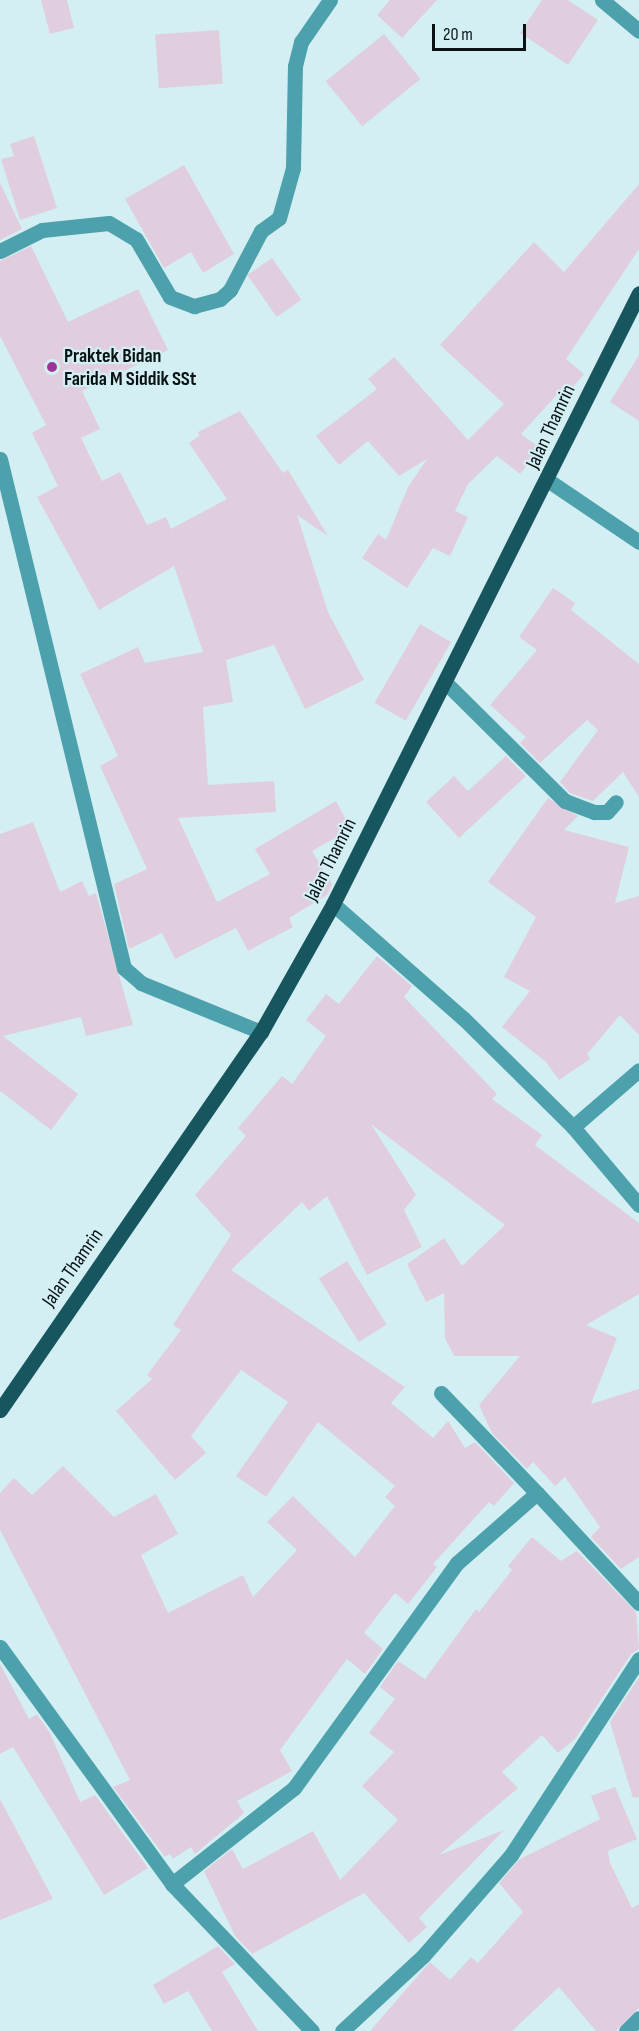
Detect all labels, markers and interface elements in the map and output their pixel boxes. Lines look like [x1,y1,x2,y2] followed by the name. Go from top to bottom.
[435,12,530,50] scale bar
[443,24,473,45] text: 20 m
[64,344,196,391] place label: Praktek Bidan Farida M Siddik SSt
[45,360,59,374] marker: Praktek Bidan Farida M Siddik SSt
[521,381,581,473] street label: Jalan Thamrin
[300,814,362,906] street label: Jalan Thamrin
[37,1224,109,1312] street label: Jalan Thamrin

